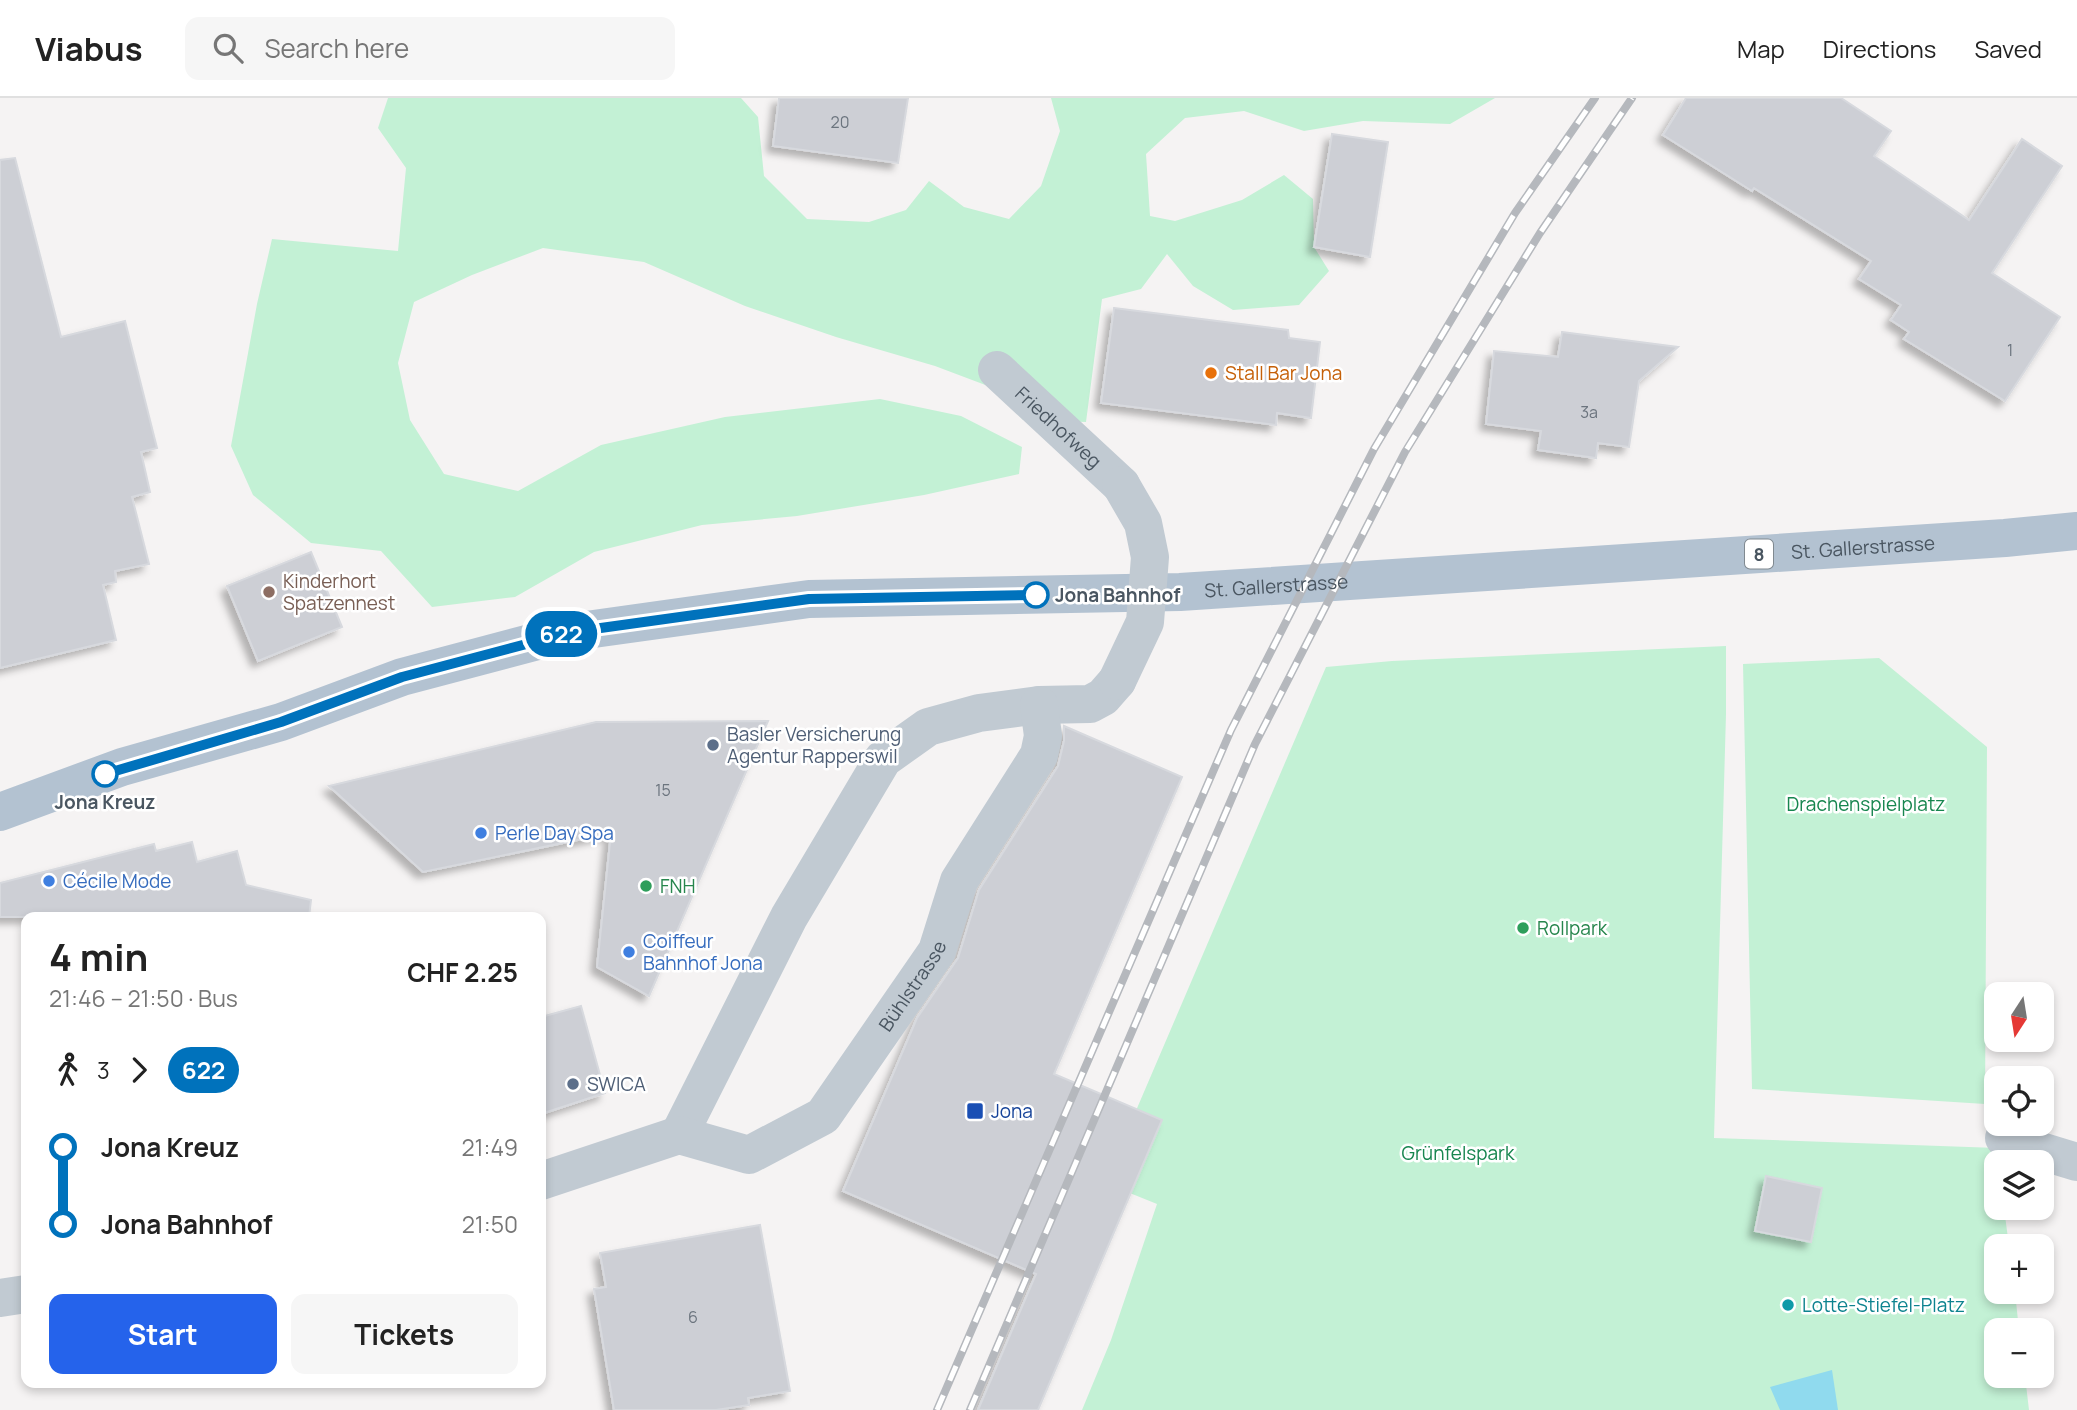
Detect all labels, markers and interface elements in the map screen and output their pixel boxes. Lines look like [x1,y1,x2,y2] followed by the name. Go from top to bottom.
[185,17,675,80] search box
[35,26,143,71] text: Viabus
[209,29,247,67] icon: search
[265,30,409,66] text: Search here
[1737,32,1785,65] text: Map
[1823,32,1936,65] text: Directions
[1974,32,2042,65] text: Saved
[831,111,849,133] house number: 20
[2007,339,2013,361] house number: 1
[1225,360,1342,386] place label: Stall Bar Jona
[1203,365,1219,381] marker: Stall Bar Jona
[1010,380,1107,474] street label: Friedhofweg
[1580,401,1598,423] house number: 3a
[1790,530,1936,565] street label: St. Gallerstrasse
[1745,540,1773,568] road number: 8
[283,568,395,616] place label: Kinderhort Spatzennest
[1203,568,1349,603] street label: St. Gallerstrasse
[1023,582,1049,608] marker: Jona Bahnhof
[1055,582,1180,608] place label: Jona Bahnhof
[261,584,277,600] marker: Kinderhort Spatzennest
[521,611,601,657] line badge: 622
[539,617,583,650] text: 622
[727,721,901,769] place label: Basler Versicherung Agentur Rapperswil
[705,737,721,753] marker: Basler Versicherung Agentur Rapperswil
[92,761,118,787] marker: Jona Kreuz
[655,779,671,801] house number: 15
[54,789,156,815] place label: Jona Kreuz
[1787,791,1945,817] park label: Drachenspielplatz
[495,820,614,846] place label: Perle Day Spa
[473,825,489,841] marker: Perle Day Spa
[63,868,171,894] place label: Cécile Mode
[41,873,57,889] marker: Cécile Mode
[660,873,696,899] place label: FNH
[638,878,654,894] marker: FNH
[1537,915,1608,941] place label: Rollpark
[1515,920,1531,936] marker: Rollpark
[643,928,763,976] place label: Coiffeur Bahnhof Jona
[49,930,148,982] text: 4 min
[872,938,952,1036] street label: Bühlstrasse
[621,944,637,960] marker: Coiffeur Bahnhof Jona
[407,954,518,990] text: CHF 2.25
[49,982,238,1014] text: 21:46 – 21:50 · Bus
[1984,982,2054,1052] north arrow
[1984,982,2054,1388] map controls
[49,1051,87,1089] icon: walk
[120,1051,158,1089] icon: forward
[182,1053,225,1086] text: 622
[97,1054,110,1086] text: 3
[1984,1066,2054,1136] button: locate
[587,1071,646,1097] place label: SWICA
[565,1076,581,1092] marker: SWICA
[991,1098,1033,1124] place label: Jona
[965,1101,985,1121] marker: Jona
[101,1129,239,1165] text: Jona Kreuz
[461,1131,518,1163] text: 21:49
[1402,1140,1515,1166] park label: Grünfelspark
[1984,1150,2054,1220] button: layers
[101,1206,273,1242] text: Jona Bahnhof
[462,1208,518,1240] text: 21:50
[1984,1234,2054,1304] button: +
[1802,1292,1965,1318] place label: Lotte-Stiefel-Platz
[49,1294,277,1374] button: Start
[291,1294,518,1374] button: Tickets
[1780,1297,1796,1313] marker: Lotte-Stiefel-Platz
[688,1306,698,1328] house number: 6
[1984,1318,2054,1388] button: −

